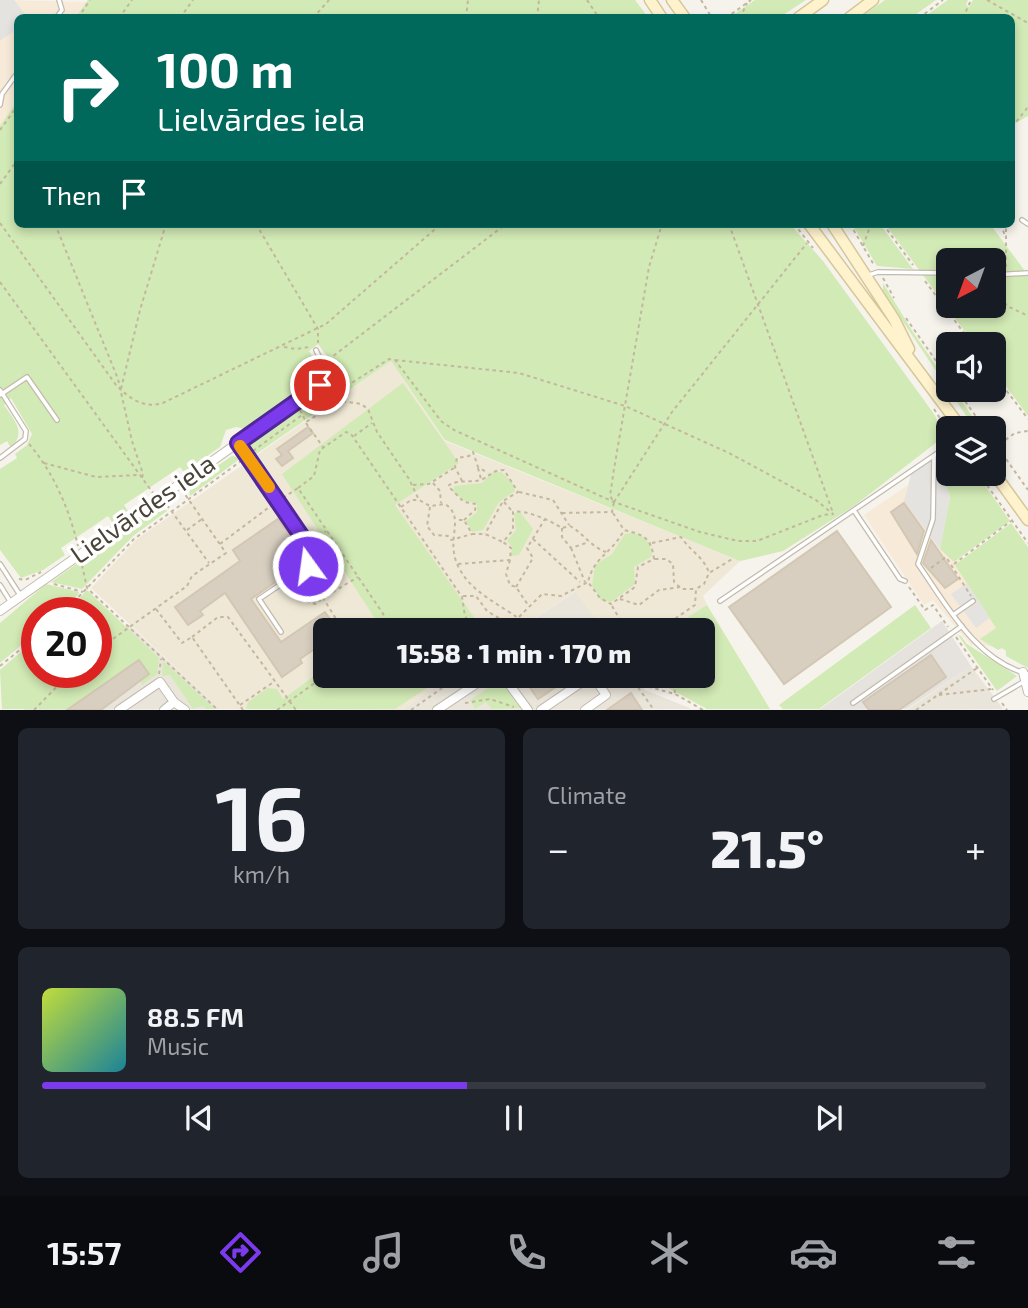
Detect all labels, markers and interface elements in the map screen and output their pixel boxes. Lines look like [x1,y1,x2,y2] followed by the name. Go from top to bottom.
[157,39,294,98] text: 100 m
[42,42,133,133] icon: right
[157,99,365,137] text: Lielvārdes iela
[115,175,153,213] icon: arrive
[42,179,101,210] text: Then
[936,248,1006,318] north arrow
[936,248,1006,486] map controls
[936,332,1006,402] button: sound
[290,355,350,415] pin
[301,366,339,404] icon: arrive
[936,416,1006,486] button: layers
[64,447,220,569] street label: Lielvārdes iela
[271,529,345,603] position arrow
[21,597,112,688] speed limit sign: 20
[397,637,631,668] text: 15:58 · 1 min · 170 m
[215,760,308,869] text: 16
[547,781,627,809] text: Climate
[710,816,824,878] text: 21.5°
[547,825,569,871] text: −
[965,825,986,871] text: +
[233,860,290,888] text: km/h
[147,1001,244,1032] text: 88.5 FM
[147,1032,209,1060] text: Music
[180,1099,218,1137] icon: previous
[495,1099,533,1137] icon: pause
[810,1099,848,1137] icon: next
[216,1228,265,1277] icon: directions
[359,1228,408,1277] icon: music
[502,1228,551,1277] icon: phone
[645,1228,694,1277] icon: climate
[789,1228,838,1277] icon: car
[932,1228,981,1277] icon: filters
[47,1233,121,1271] text: 15:57

